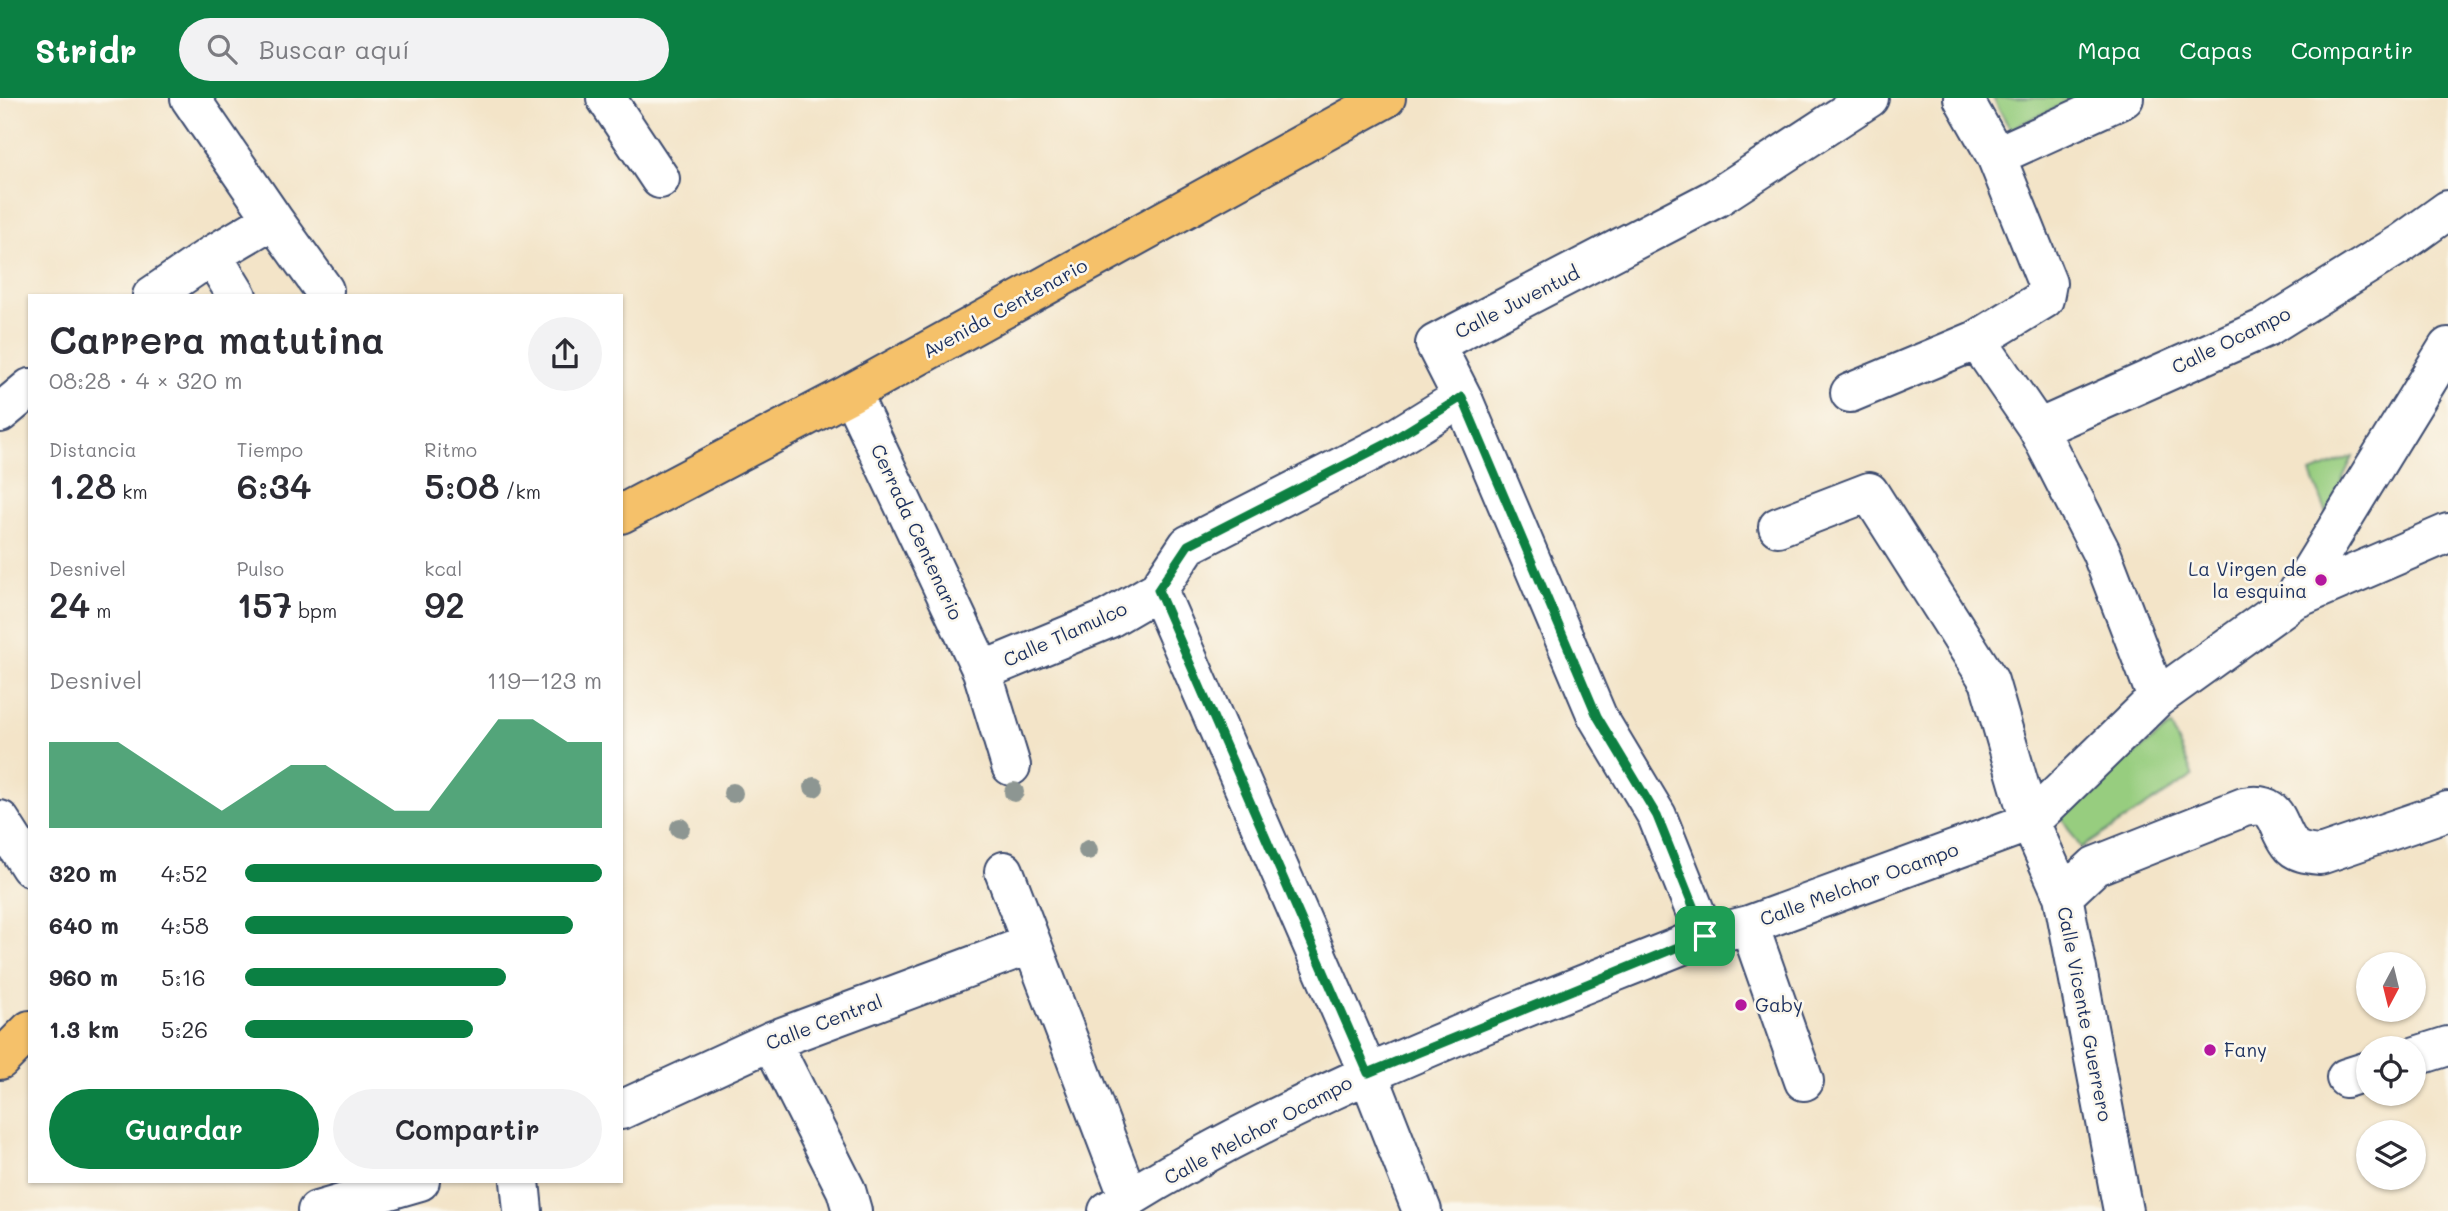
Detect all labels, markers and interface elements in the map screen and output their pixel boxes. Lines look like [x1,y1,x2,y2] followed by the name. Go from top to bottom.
[179,18,669,81] search box
[35,28,137,71] text: Stridr
[203,30,241,68] icon: search
[259,32,410,66] text: Buscar aquí
[2077,34,2141,65] text: Mapa
[2179,34,2253,65] text: Capas
[2291,34,2413,65] text: Compartir
[918,252,1091,363] street label: Avenida Centenario
[1450,259,1583,344] street label: Calle Juventud
[2167,300,2294,379] street label: Calle Ocampo
[49,314,385,364] text: Carrera matutina
[528,317,602,391] button: share
[49,365,243,395] text: 08:28 · 4 × 320 m
[49,437,137,462] text: Distancia
[237,437,303,462] text: Tiempo
[424,437,477,462] text: Ritmo
[866,440,969,624] street label: Cerrada Centenario
[49,462,116,508] text: 1.28
[237,462,311,508] text: 6:34
[424,462,500,508] text: 5:08
[116,479,148,504] text: km
[500,479,541,504] text: /km
[49,556,126,581] text: Desnivel
[237,556,284,581] text: Pulso
[424,556,462,581] text: kcal
[2188,556,2307,603] place label: La Virgen de la esquina
[2313,572,2329,588] marker: La Virgen de la esquina
[49,581,90,627] text: 24
[237,581,292,627] text: 157
[424,581,465,627] text: 92
[999,595,1131,672] street label: Calle Tlamulco
[90,598,111,623] text: m
[292,598,337,623] text: bpm
[49,665,142,695] text: Desnivel
[487,665,602,695] text: 119–123 m
[1756,836,1962,931] street label: Calle Melchor Ocampo
[49,858,117,888] text: 320 m
[161,858,208,888] text: 4:52
[2052,904,2119,1123] street label: Calle Vicente Guerrero
[1675,906,1735,966] pin
[49,910,119,940] text: 640 m
[161,910,209,940] text: 4:58
[1686,917,1724,955] icon: arrive
[2356,952,2426,1022] north arrow
[2356,952,2426,1190] map controls
[49,962,118,992] text: 960 m
[161,962,206,992] text: 5:16
[762,988,886,1055] street label: Calle Central
[1755,992,1803,1017] place label: Gaby
[1733,997,1749,1013] marker: Gaby
[49,1014,119,1044] text: 1.3 km
[161,1014,208,1044] text: 5:26
[2356,1036,2426,1106] button: locate
[2224,1037,2267,1062] place label: Fany
[2202,1042,2218,1058] marker: Fany
[1159,1069,1356,1190] street label: Calle Melchor Ocampo
[49,1089,319,1169] button: Guardar
[333,1089,602,1169] button: Compartir
[2356,1120,2426,1190] button: layers

